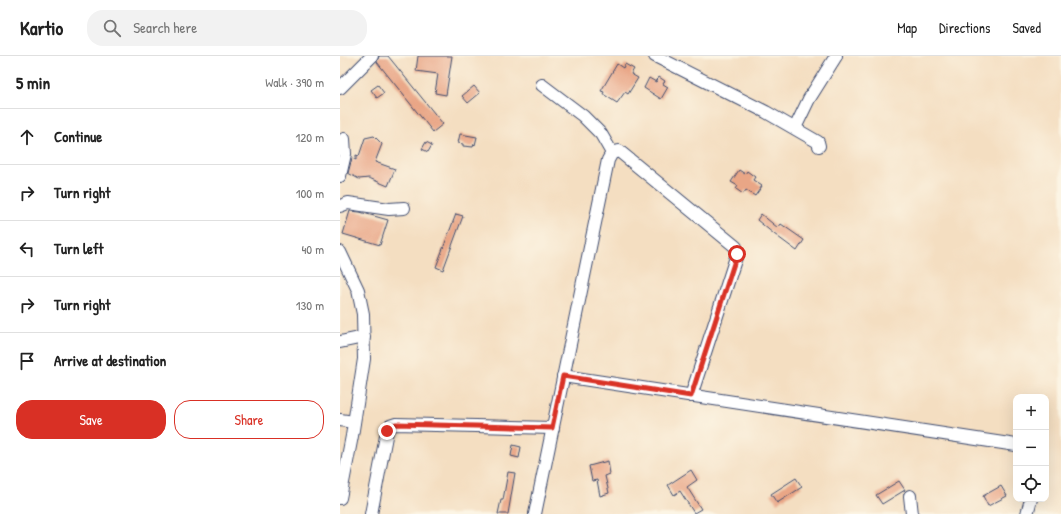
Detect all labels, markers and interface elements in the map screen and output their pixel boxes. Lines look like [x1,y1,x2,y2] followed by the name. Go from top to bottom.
[87,10,367,46] search box
[20,15,63,41] text: Kartio
[101,17,123,39] icon: search
[133,17,197,38] text: Search here
[897,18,917,37] text: Map
[939,18,990,37] text: Directions
[1012,18,1041,37] text: Saved
[16,71,50,94] text: 5 min
[265,73,324,91] text: Walk · 390 m
[16,126,38,148] icon: ahead
[54,126,102,147] text: Continue
[296,128,324,146] text: 120 m
[16,182,38,204] icon: right
[54,182,110,203] text: Turn right
[296,184,324,202] text: 100 m
[16,238,38,260] icon: left
[54,238,104,259] text: Turn left
[301,240,324,258] text: 40 m
[728,245,746,263] route start
[16,294,38,316] icon: right
[54,294,110,315] text: Turn right
[296,296,324,314] text: 130 m
[16,350,38,372] icon: arrive
[54,350,166,371] text: Arrive at destination
[1013,394,1049,502] map controls
[1013,394,1049,430] button: +
[16,400,166,439] button: Save
[174,400,324,439] button: Share
[378,422,396,440] route end
[1013,430,1049,466] button: −
[1013,466,1049,502] button: locate

